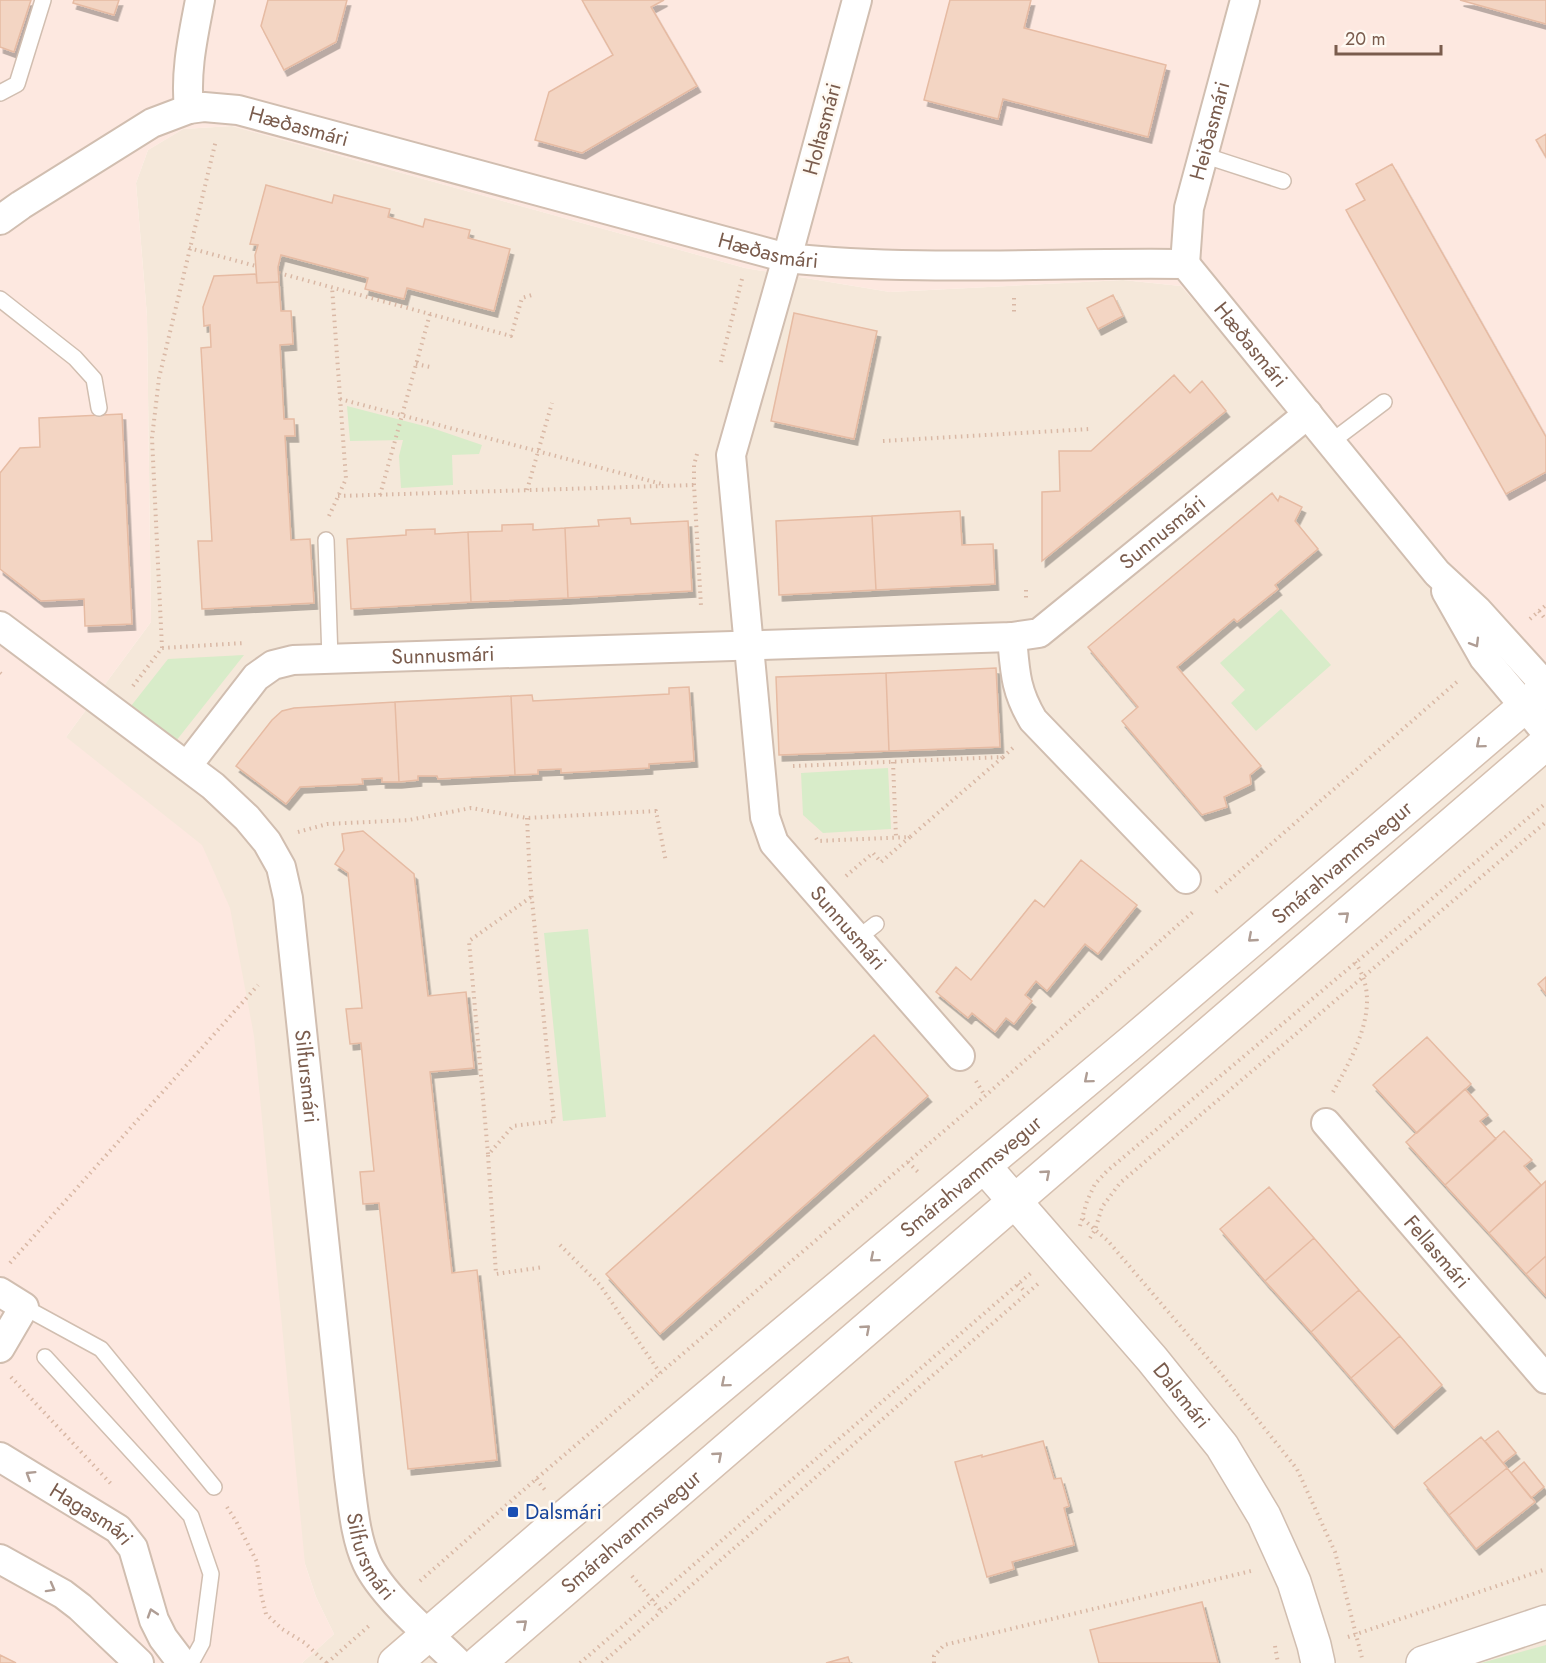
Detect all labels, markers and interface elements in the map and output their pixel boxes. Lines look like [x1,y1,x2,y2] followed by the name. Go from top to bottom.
[1336,18,1441,56] scale bar
[1345,26,1385,52] text: 20 m
[1182,78,1237,184] street label: Heiðasmári
[795,80,849,178] street label: Holtasmári
[245,99,352,154] street label: Hæðasmári
[715,225,819,276] street label: Hæðasmári
[1207,295,1295,394] street label: Hæðasmári
[1113,488,1212,577] street label: Sunnusmári
[1467,637,1479,647] one-way arrow
[391,639,495,672] street label: Sunnusmári
[1476,737,1487,748] one-way arrow
[1265,793,1419,931] street label: Smárahvammsvegur
[803,879,893,977] street label: Sunnusmári
[1338,912,1349,923] one-way arrow
[1248,931,1259,942] one-way arrow
[287,1028,327,1124] street label: Silfursmári
[1084,1071,1095,1082] one-way arrow
[894,1108,1049,1245] street label: Smárahvammsvegur
[1039,1170,1050,1181] one-way arrow
[1397,1209,1477,1295] street label: Fellasmári
[870,1250,881,1261] one-way arrow
[859,1325,870,1336] one-way arrow
[1146,1356,1217,1435] street label: Dalsmári
[721,1376,732,1387] one-way arrow
[711,1452,722,1463] one-way arrow
[554,1462,709,1601] street label: Smárahvammsvegur
[26,1471,36,1483] one-way arrow
[44,1476,140,1552] street label: Hagasmári
[525,1497,602,1527] place label: Dalsmári
[506,1505,520,1519] marker: Dalsmári
[339,1510,402,1607] street label: Silfursmári
[45,1581,55,1592] one-way arrow
[147,1608,160,1619] one-way arrow
[516,1621,527,1632] one-way arrow

